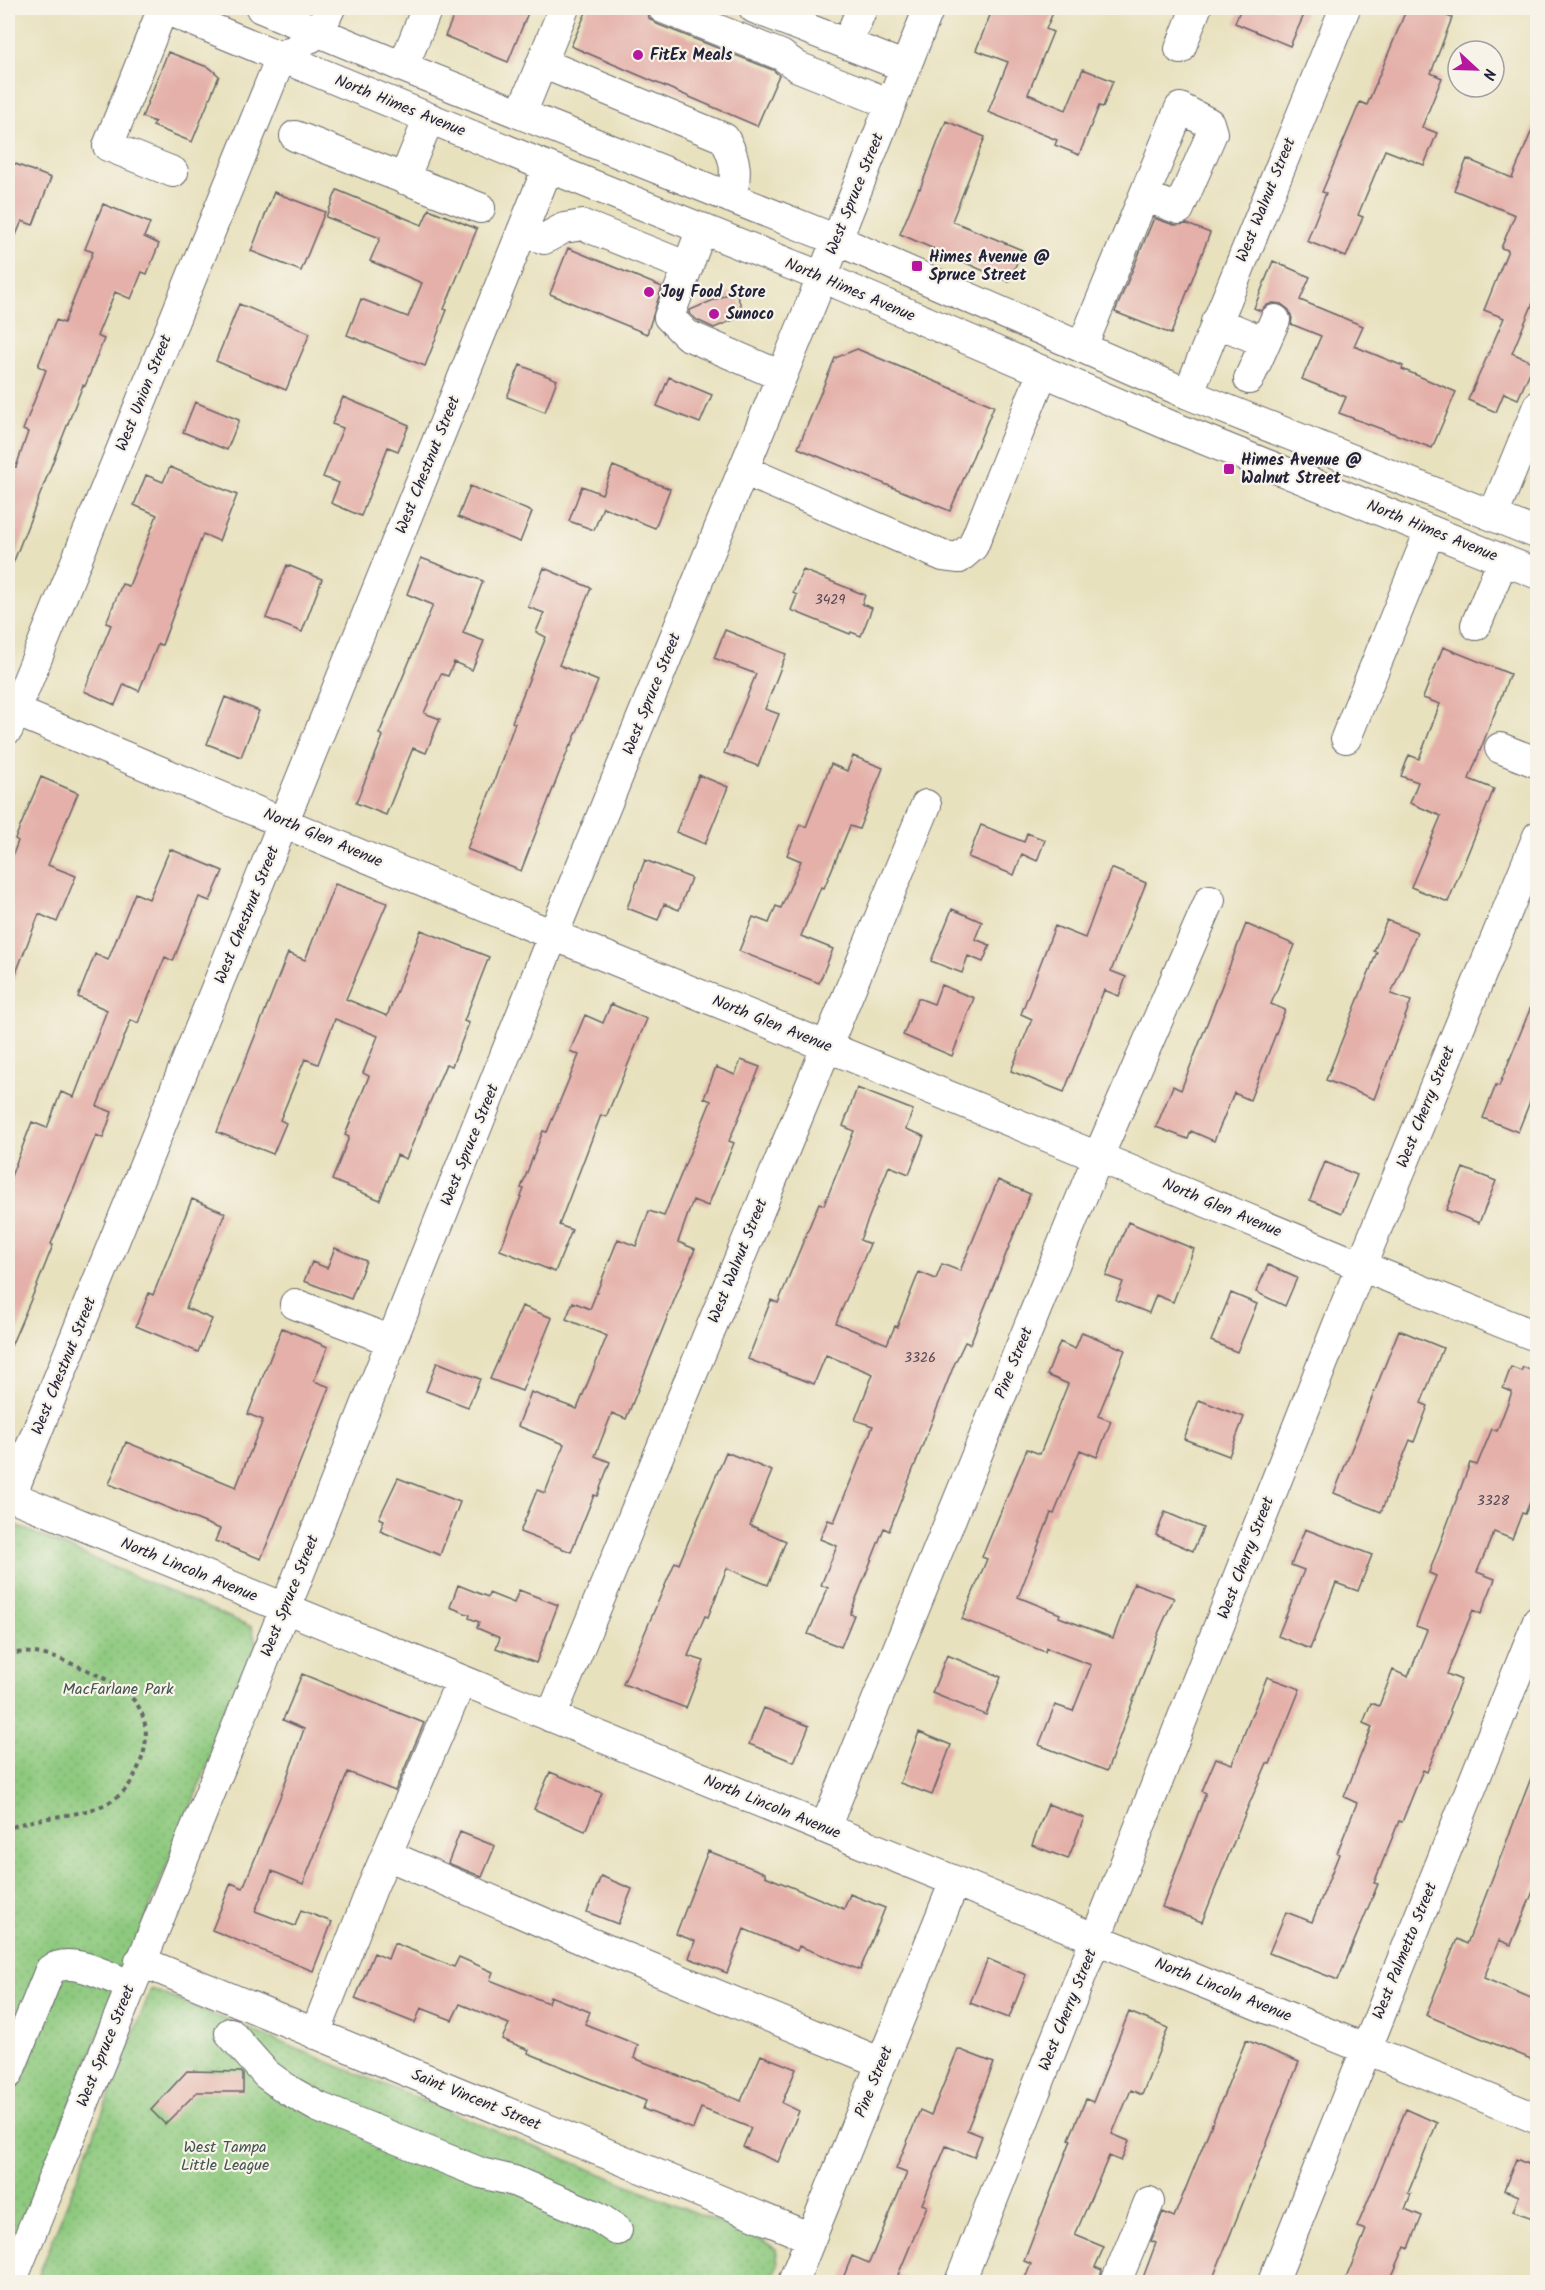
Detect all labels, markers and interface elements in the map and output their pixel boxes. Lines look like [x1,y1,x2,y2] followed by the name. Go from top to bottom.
[1446,39,1506,99] north arrow
[650,43,733,68] place label: FitEx Meals
[631,48,645,62] marker: FitEx Meals
[1475,65,1502,83] text: N
[331,68,469,144] street label: North Himes Avenue
[819,128,891,259] street label: West Spruce Street
[1230,133,1303,266] street label: West Walnut Street
[929,245,1051,288] place label: Himes Avenue @ Spruce Street
[781,251,919,329] street label: North Himes Avenue
[910,259,924,273] marker: Himes Avenue @ Spruce Street
[661,280,766,305] place label: Joy Food Store
[642,285,656,299] marker: Joy Food Store
[726,302,774,327] place label: Sunoco
[707,307,721,321] marker: Sunoco
[109,330,179,455] street label: West Union Street
[389,391,467,538] street label: West Chestnut Street
[1241,448,1363,491] place label: Himes Avenue @ Walnut Street
[1222,462,1236,476] marker: Himes Avenue @ Walnut Street
[1363,493,1501,569] street label: North Himes Avenue
[815,589,845,611] house number: 3429
[616,628,688,759] street label: West Spruce Street
[259,802,387,874] street label: North Glen Avenue
[208,841,286,988] street label: West Chestnut Street
[708,989,836,1059] street label: North Glen Avenue
[1390,1041,1462,1172] street label: West Cherry Street
[434,1079,506,1210] street label: West Spruce Street
[1158,1172,1286,1244] street label: North Glen Avenue
[702,1194,775,1327] street label: West Walnut Street
[25,1292,103,1439] street label: West Chestnut Street
[988,1323,1040,1403] street label: Pine Street
[904,1347,936,1369] house number: 3326
[1477,1490,1510,1512] house number: 3328
[1211,1492,1281,1623] street label: West Cherry Street
[254,1530,326,1661] street label: West Spruce Street
[117,1531,261,1609] street label: North Lincoln Avenue
[63,1677,174,1702] park label: MacFarlane Park
[700,1768,844,1846] street label: North Lincoln Avenue
[1366,1878,1444,2023] street label: West Palmetto Street
[1032,1944,1104,2075] street label: West Cherry Street
[1151,1951,1295,2029] street label: North Lincoln Avenue
[70,1980,142,2111] street label: West Spruce Street
[848,2042,900,2122] street label: Pine Street
[407,2063,545,2138] street label: Saint Vincent Street
[181,2135,269,2178] park label: West Tampa Little League

